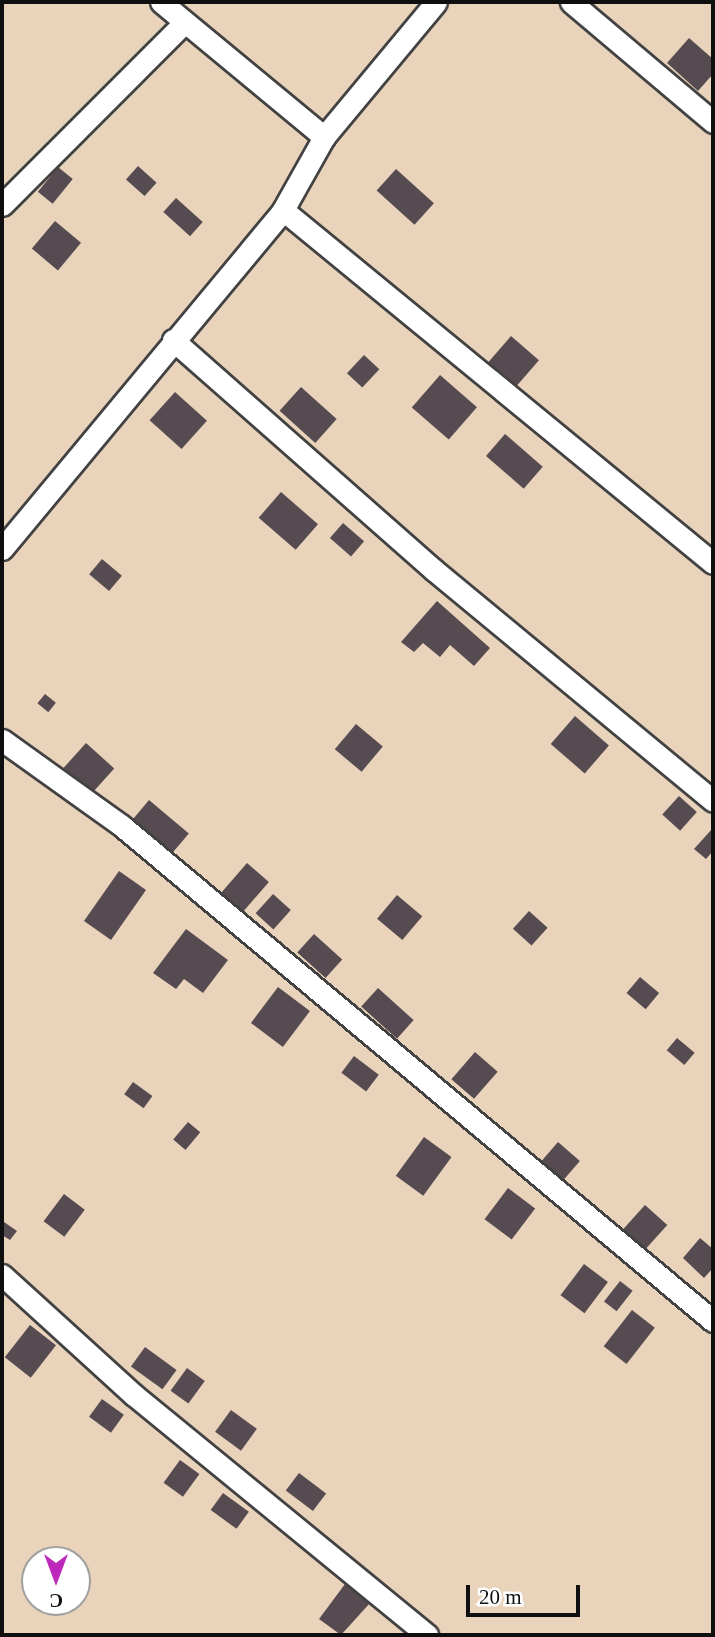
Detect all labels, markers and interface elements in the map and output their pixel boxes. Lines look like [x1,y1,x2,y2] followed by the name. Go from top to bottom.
[21,1546,91,1616] north arrow
[470,1570,584,1614] scale bar
[479,1585,522,1609] text: 20 m
[49,1590,63,1611] text: С

